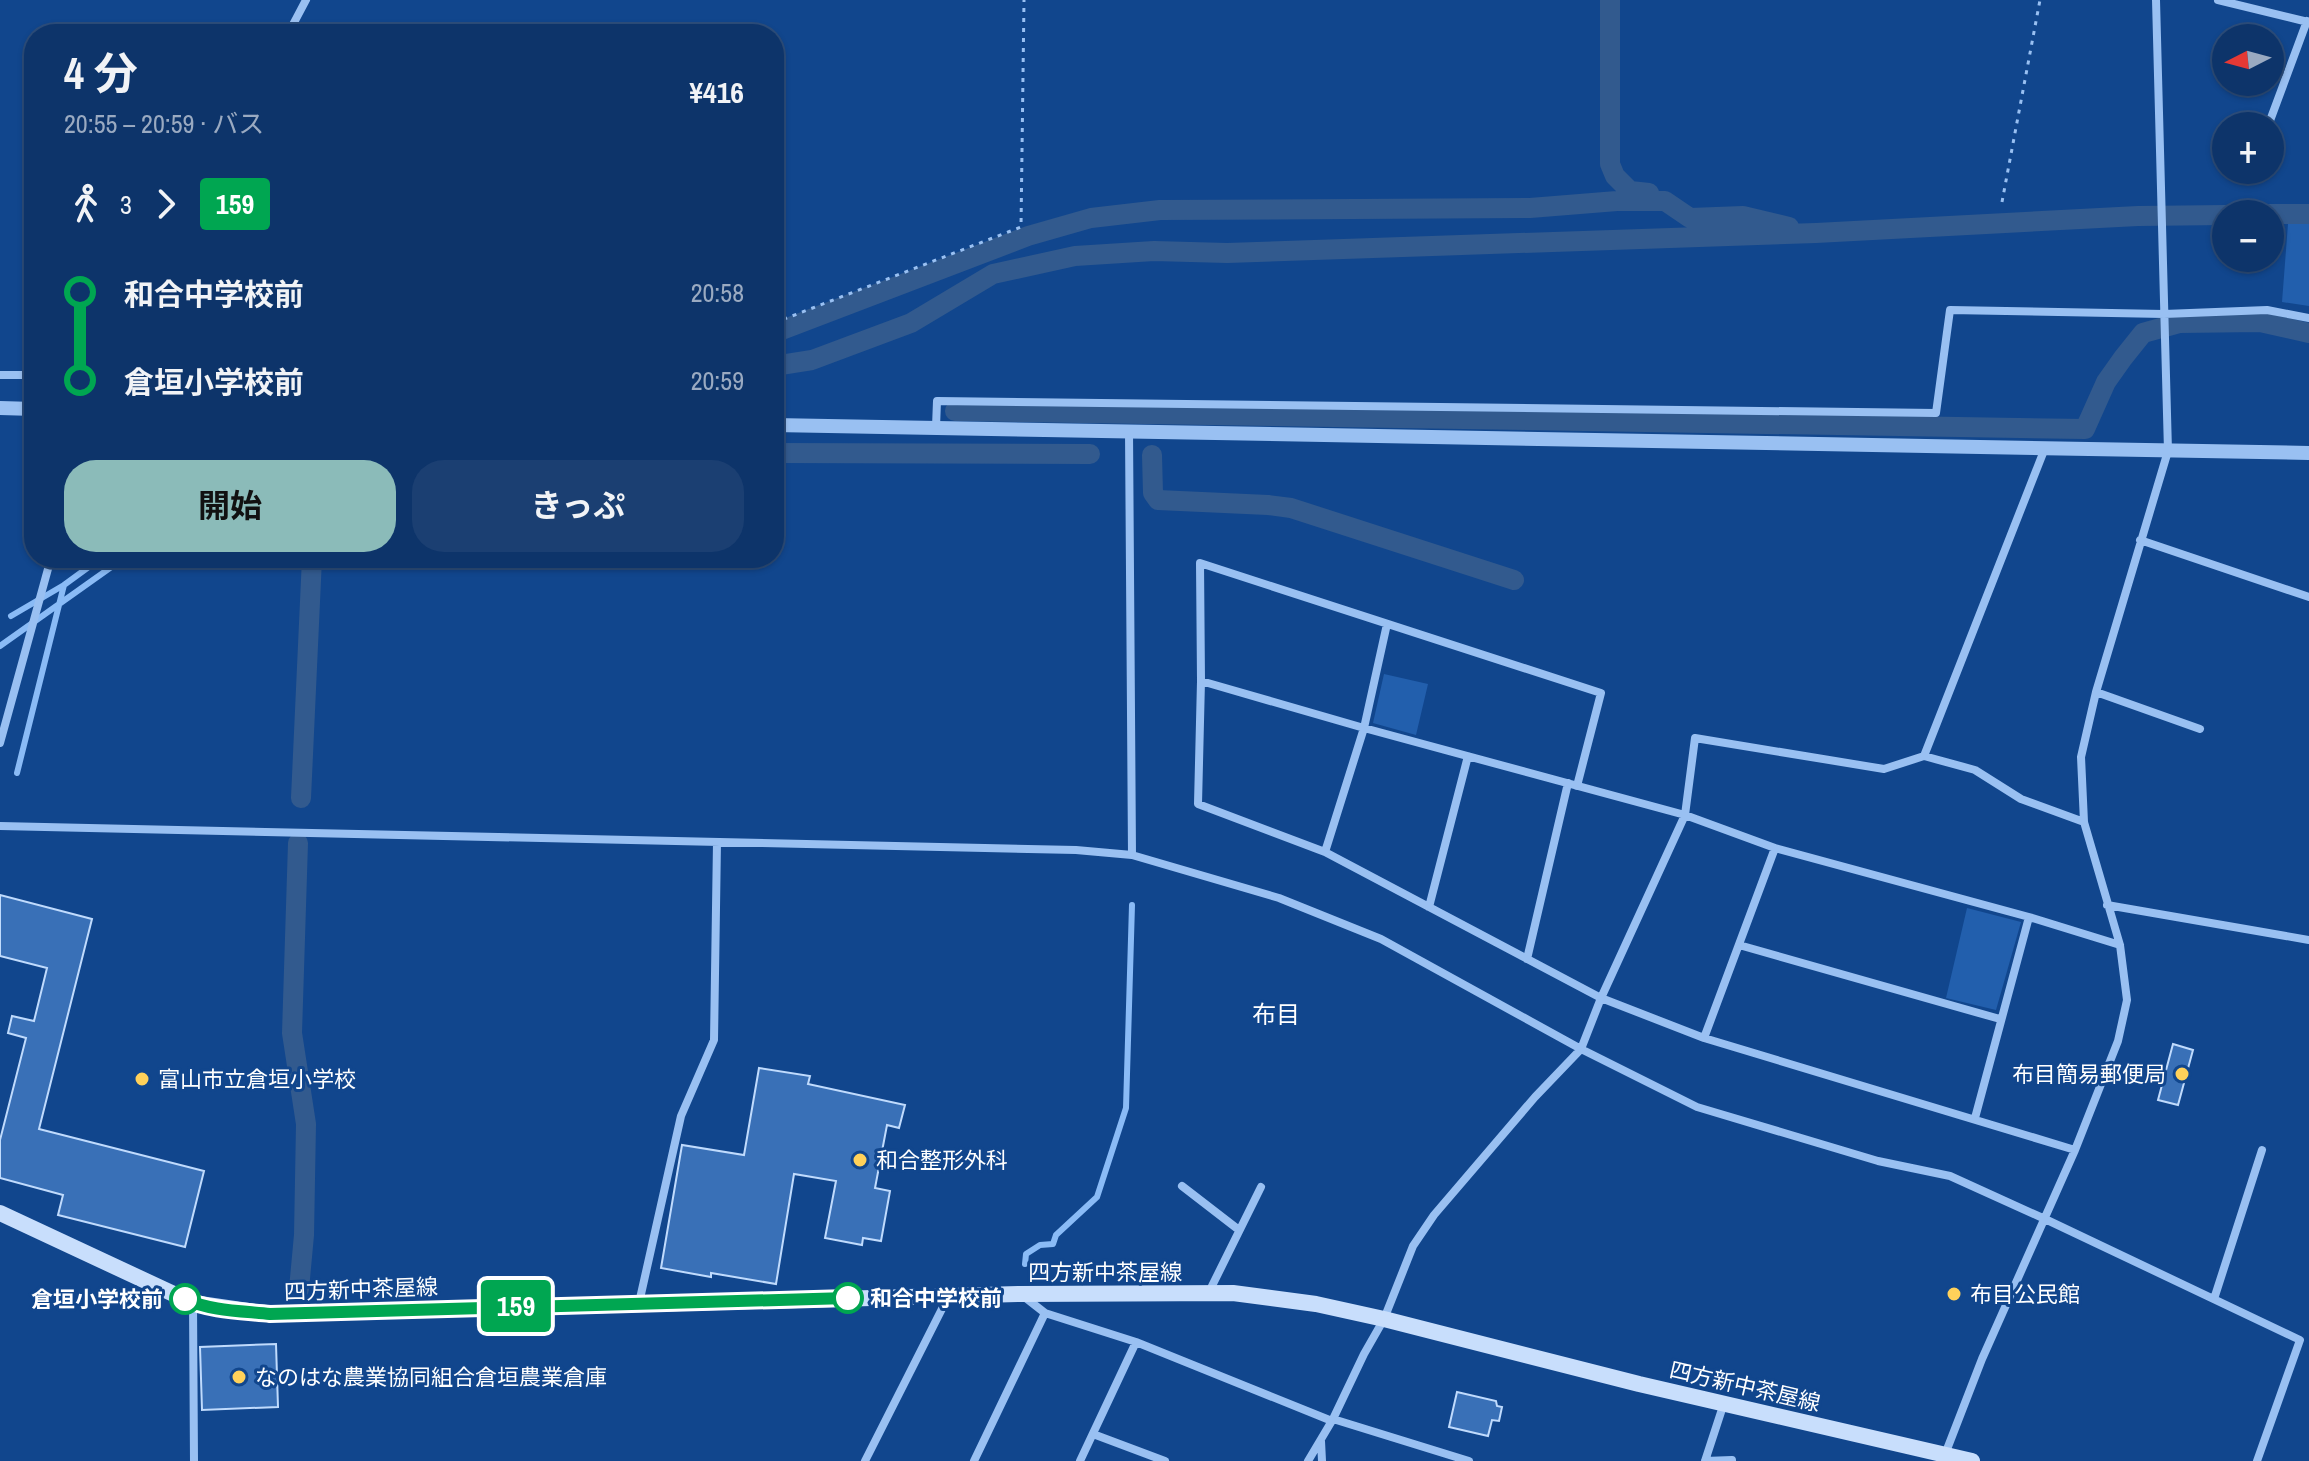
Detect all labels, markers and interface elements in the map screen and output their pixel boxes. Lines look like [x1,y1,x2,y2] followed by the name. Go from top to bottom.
[2212,24,2284,96] north arrow
[2212,24,2284,272] map controls
[64,43,138,103] text: 4 分
[689,72,744,112] text: ¥416
[64,106,264,141] text: 20:55 – 20:59 · バス
[2212,112,2284,184] button: +
[64,182,108,226] icon: walk
[144,182,188,226] icon: forward
[216,185,254,223] text: 159
[120,187,132,222] text: 3
[2212,200,2284,272] button: −
[124,274,304,314] text: 和合中学校前
[691,275,744,310] text: 20:58
[124,362,304,402] text: 倉垣小学校前
[691,363,744,398] text: 20:59
[64,460,396,552] button: 開始
[412,460,744,552] button: きっぷ
[1252,998,1300,1030] district label: 布目
[2012,1059,2166,1089] place label: 布目簡易郵便局
[158,1064,356,1094] place label: 富山市立倉垣小学校
[2173,1065,2191,1083] marker: 布目簡易郵便局
[133,1070,151,1088] marker: 富山市立倉垣小学校
[876,1145,1008,1175] place label: 和合整形外科
[851,1151,869,1169] marker: 和合整形外科
[1028,1257,1182,1287] street label: 四方新中茶屋線
[284,1271,438,1307] street label: 四方新中茶屋線
[1970,1279,2080,1309] place label: 布目公民館
[470,1280,562,1332] line badge: 159
[833,1283,863,1313] marker: 和合中学校前
[870,1283,1002,1313] place label: 和合中学校前
[31,1284,163,1314] place label: 倉垣小学校前
[170,1284,200,1314] marker: 倉垣小学校前
[1945,1285,1963,1303] marker: 布目公民館
[497,1287,535,1325] text: 159
[1667,1354,1823,1418] street label: 四方新中茶屋線
[255,1362,607,1392] place label: なのはな農業協同組合倉垣農業倉庫
[230,1368,248,1386] marker: なのはな農業協同組合倉垣農業倉庫

